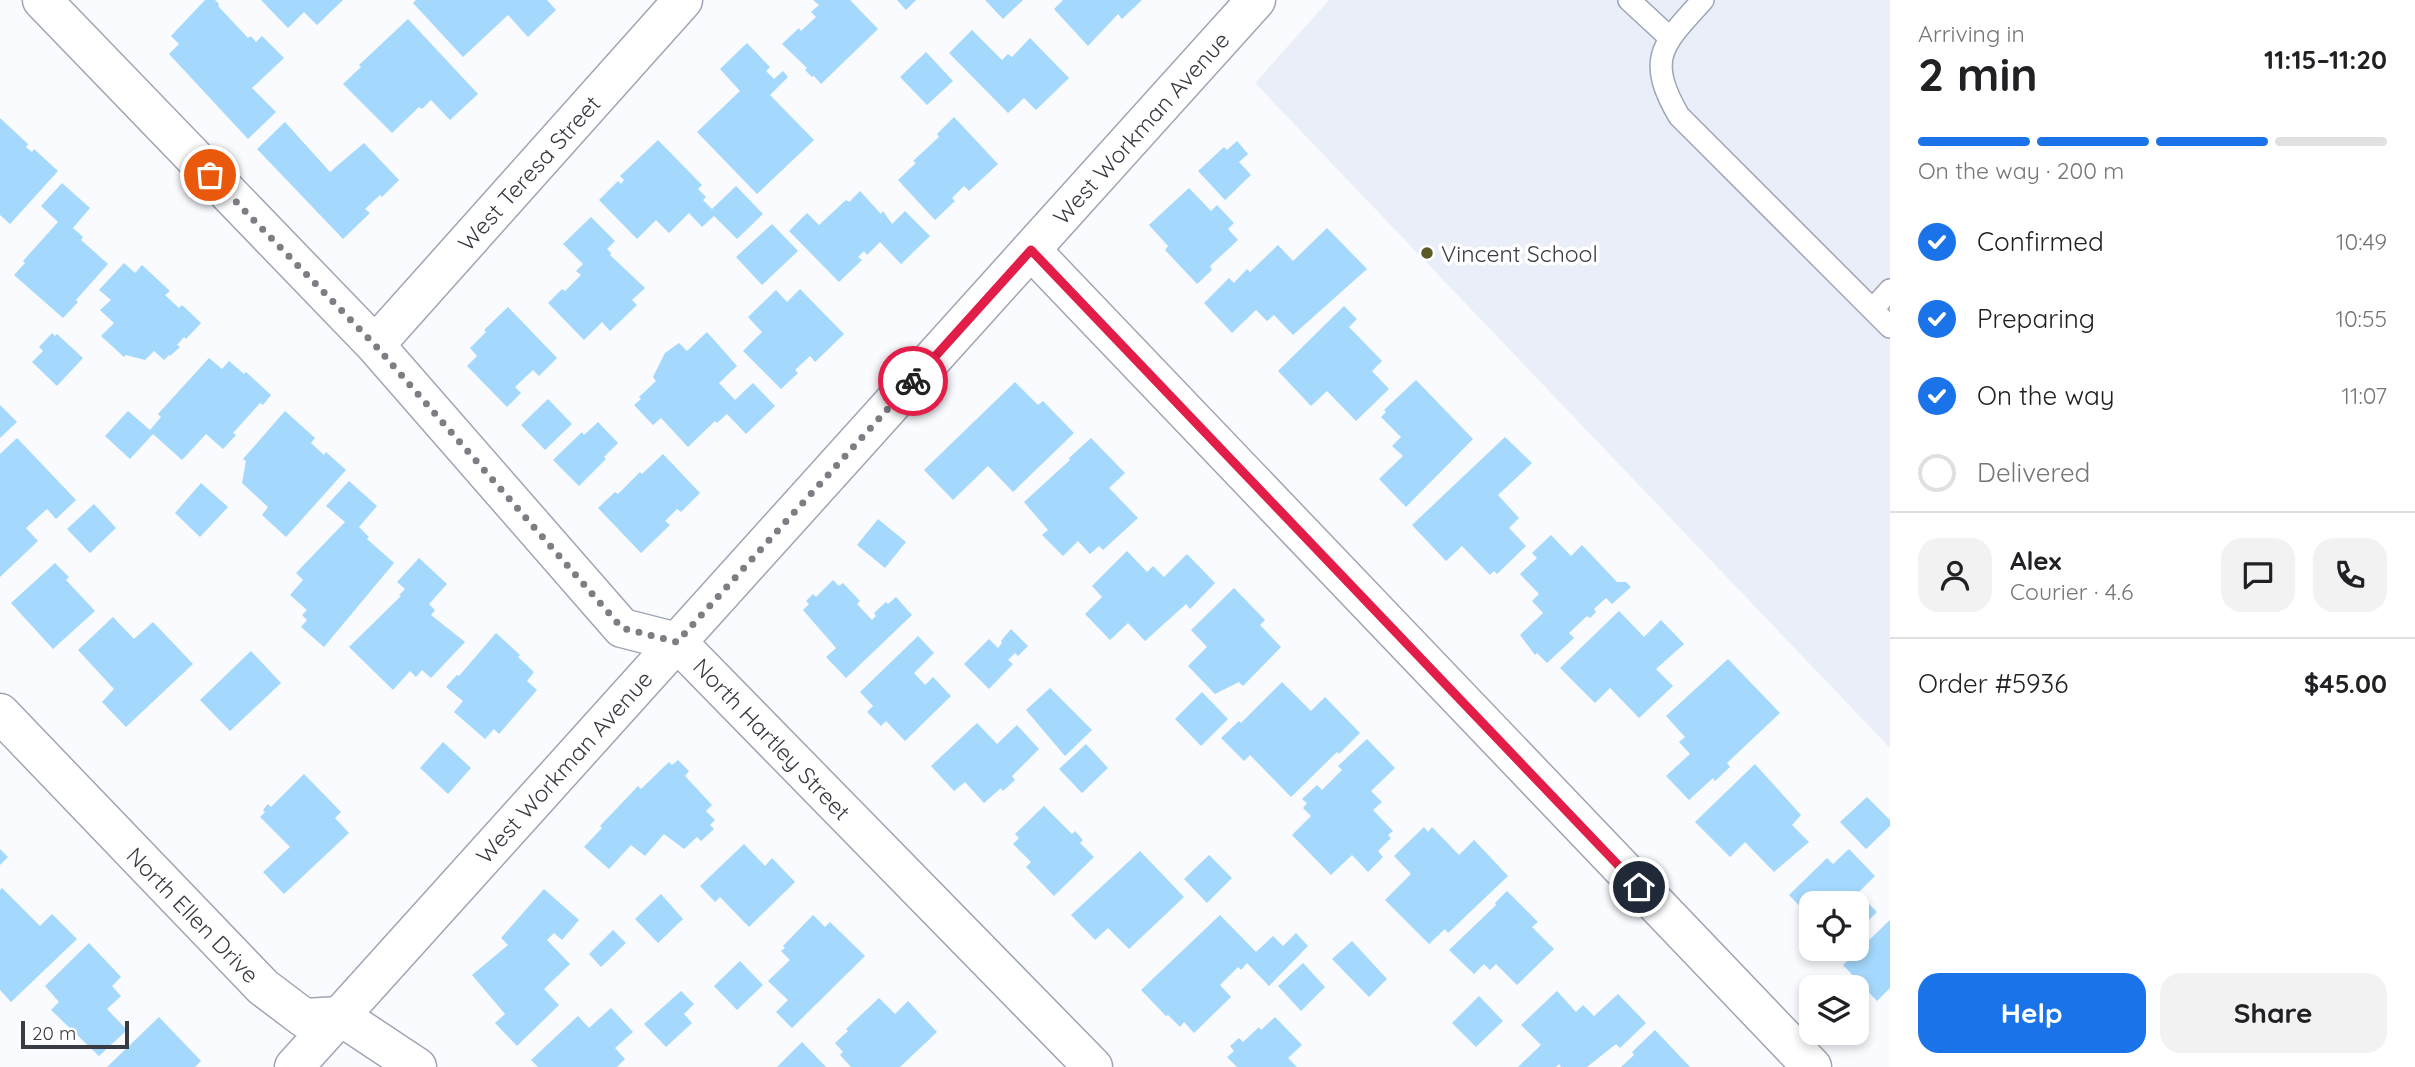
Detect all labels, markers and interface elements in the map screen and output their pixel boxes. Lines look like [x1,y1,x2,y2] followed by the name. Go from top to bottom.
[1918,19,2025,48] text: Arriving in
[1047,25,1235,231] street label: West Workman Avenue
[2264,43,2387,76] text: 11:15–11:20
[1918,45,2038,103] text: 2 min
[452,89,607,257] street label: West Teresa Street
[180,145,240,205] pin
[191,156,229,194] icon: bag
[1918,156,2124,185] text: On the way · 200 m
[1918,223,1956,261] icon: check
[1977,225,2104,258] text: Confirmed
[2336,227,2387,256] text: 10:49
[1441,239,1598,268] place label: Vincent School
[1419,245,1435,261] marker: Vincent School
[1918,300,1956,338] icon: check
[1977,302,2095,335] text: Preparing
[2335,304,2387,333] text: 10:55
[878,346,948,416] courier
[894,362,932,400] icon: bike
[1918,377,1956,415] icon: check
[1977,379,2115,412] text: On the way
[2341,381,2387,410] text: 11:07
[1977,456,2090,489] text: Delivered
[1918,538,1992,612] button: person
[2221,538,2295,612] button: chat
[2313,538,2387,612] button: phone
[2010,544,2061,577] text: Alex
[2010,577,2133,606] text: Courier · 4.6
[687,652,857,826] street label: North Hartley Street
[470,664,658,870] street label: West Workman Avenue
[1918,667,2068,700] text: Order #5936
[2304,667,2387,700] text: $45.00
[121,841,265,989] street label: North Ellen Drive
[1609,857,1669,917] pin
[1620,868,1658,906] icon: home
[1799,891,1869,1045] map controls
[1799,891,1869,961] button: locate
[1918,973,2146,1053] button: Help
[2160,973,2387,1053] button: Share
[1799,975,1869,1045] button: layers
[21,1018,130,1050] scale bar
[32,1021,76,1045] text: 20 m

